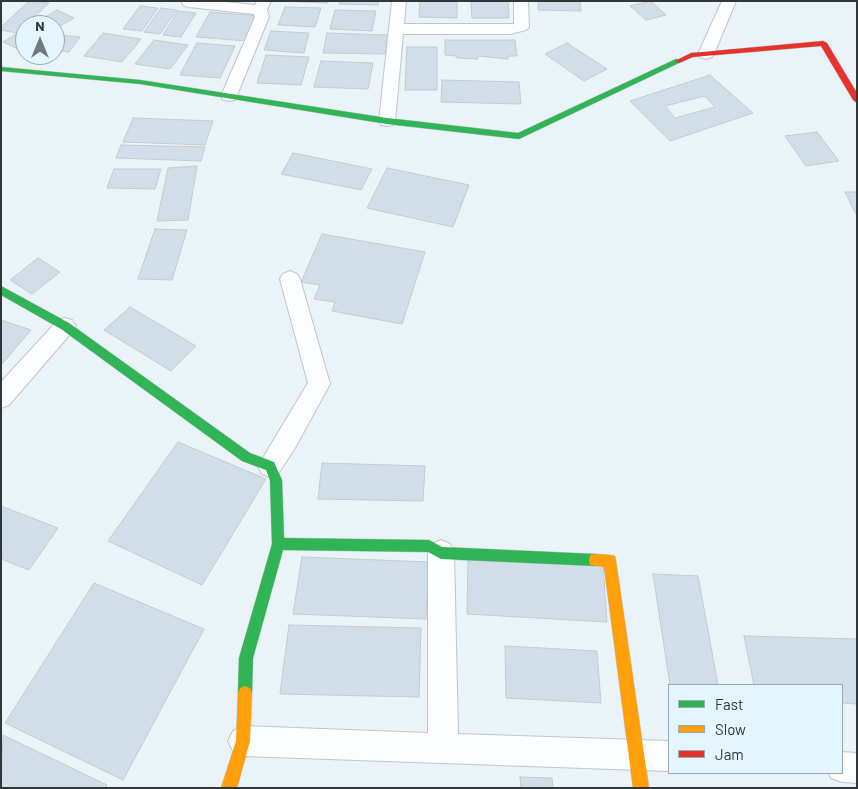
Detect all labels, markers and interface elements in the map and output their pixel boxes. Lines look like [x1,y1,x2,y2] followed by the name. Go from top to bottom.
[15,15,65,65] north arrow
[35,17,45,34] text: N
[668,684,843,774] legend
[715,695,743,713] text: Fast
[715,720,746,738] text: Slow
[715,745,744,763] text: Jam

